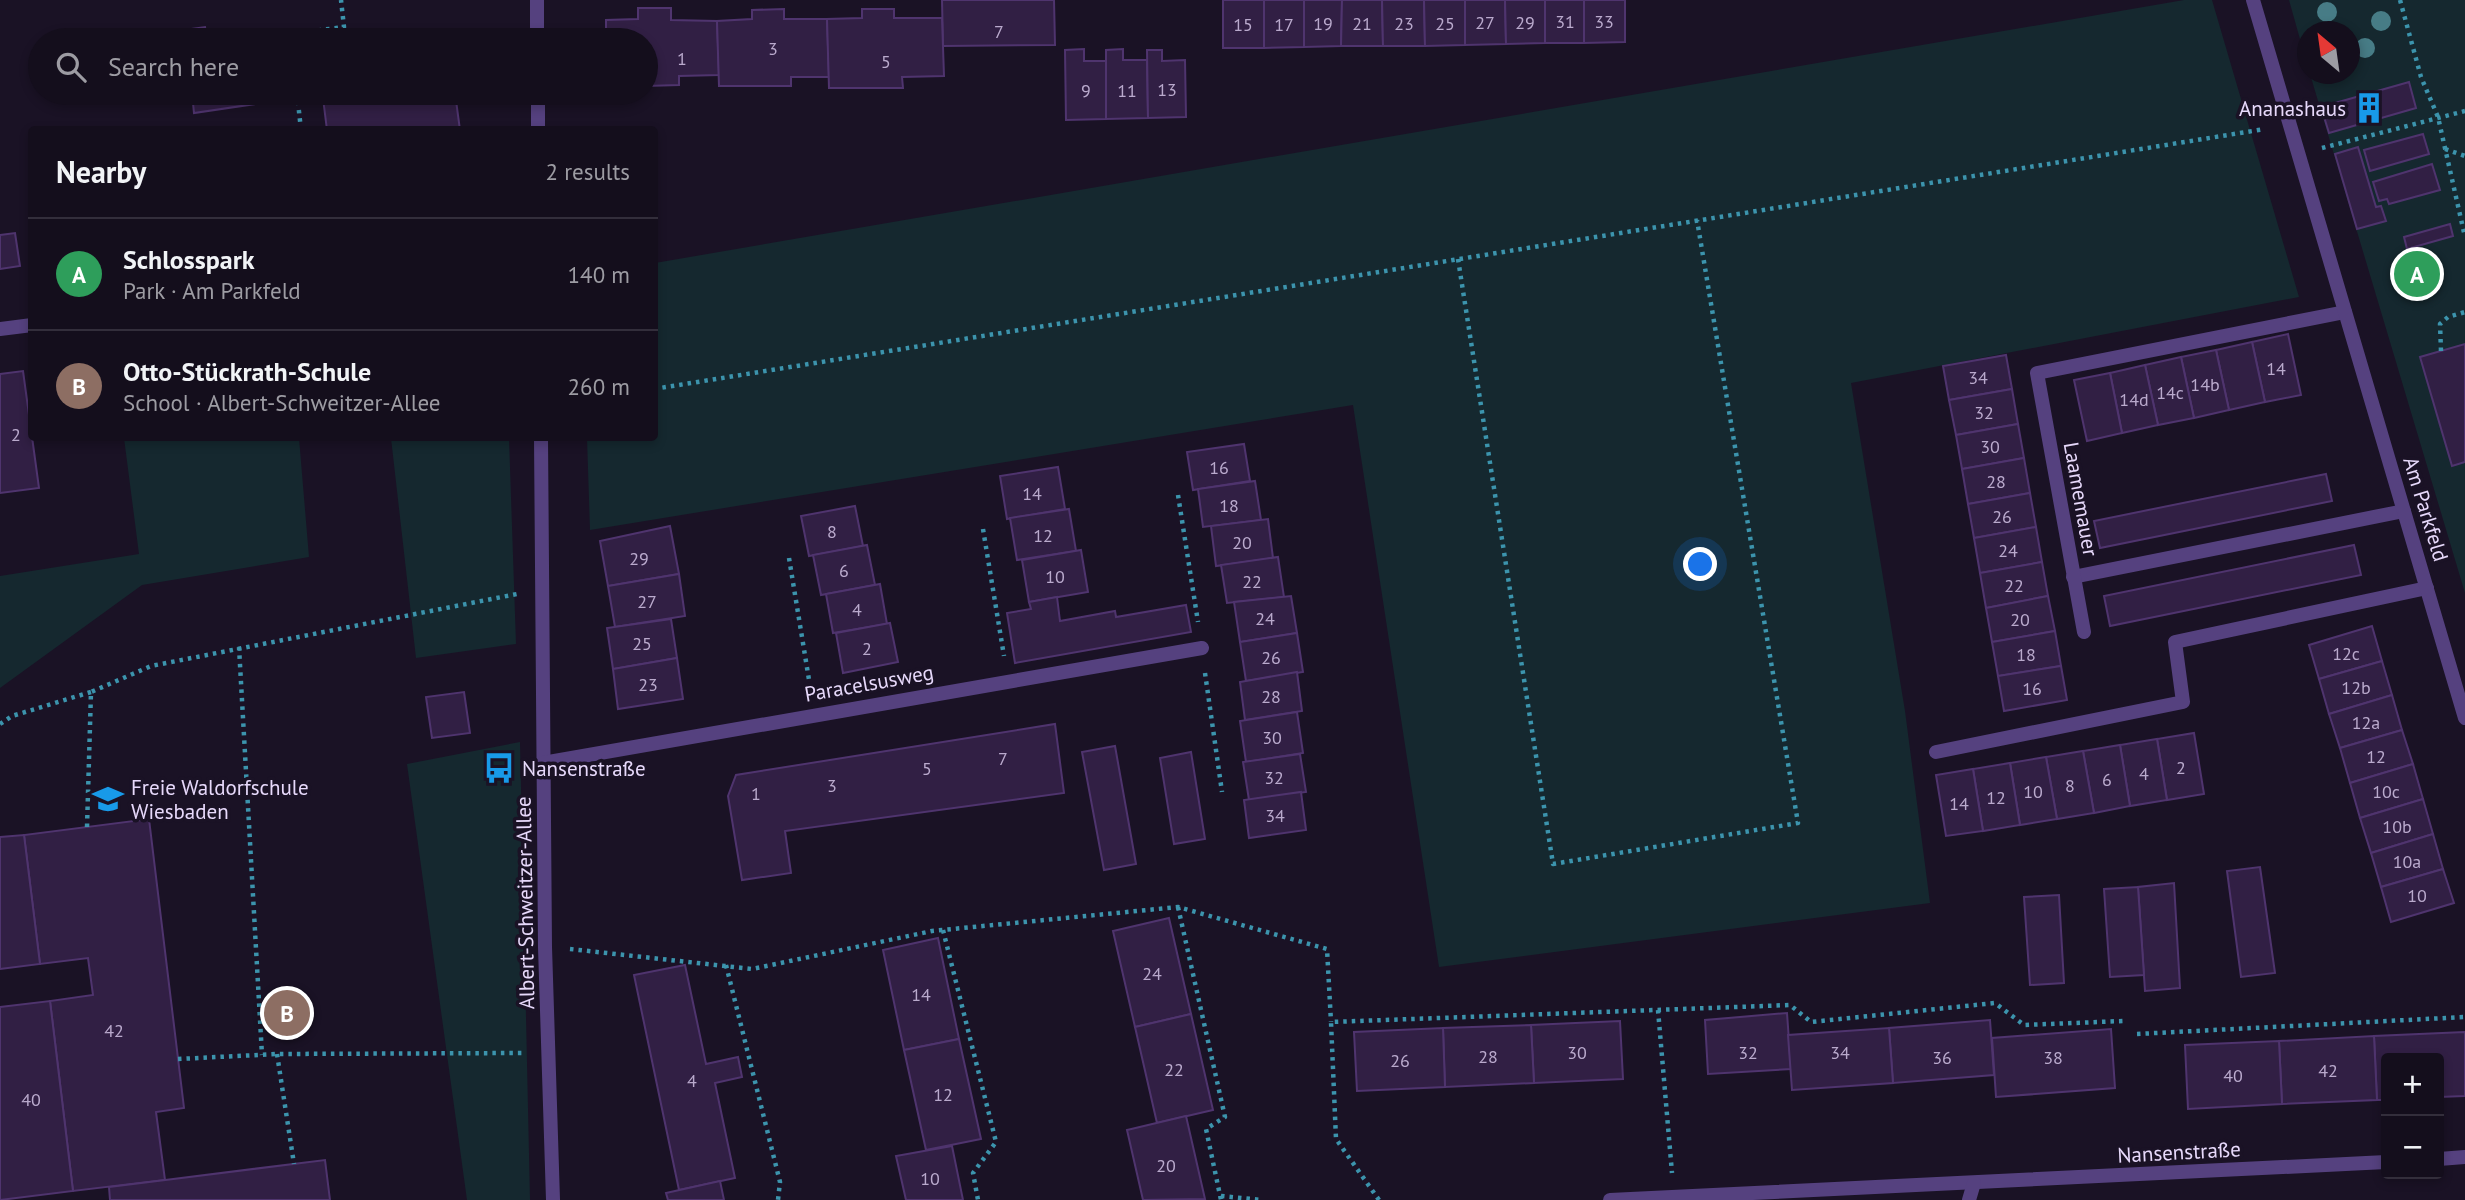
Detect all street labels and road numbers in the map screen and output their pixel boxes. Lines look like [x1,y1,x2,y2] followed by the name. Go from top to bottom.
[2058,440,2104,558] street label: Laamemauer
[2397,453,2455,565] street label: Am Parkfeld
[802,658,936,708] street label: Paracelsusweg
[510,796,540,1010] street label: Albert-Schweitzer-Allee
[2117,1135,2241,1169] street label: Nansenstraße

